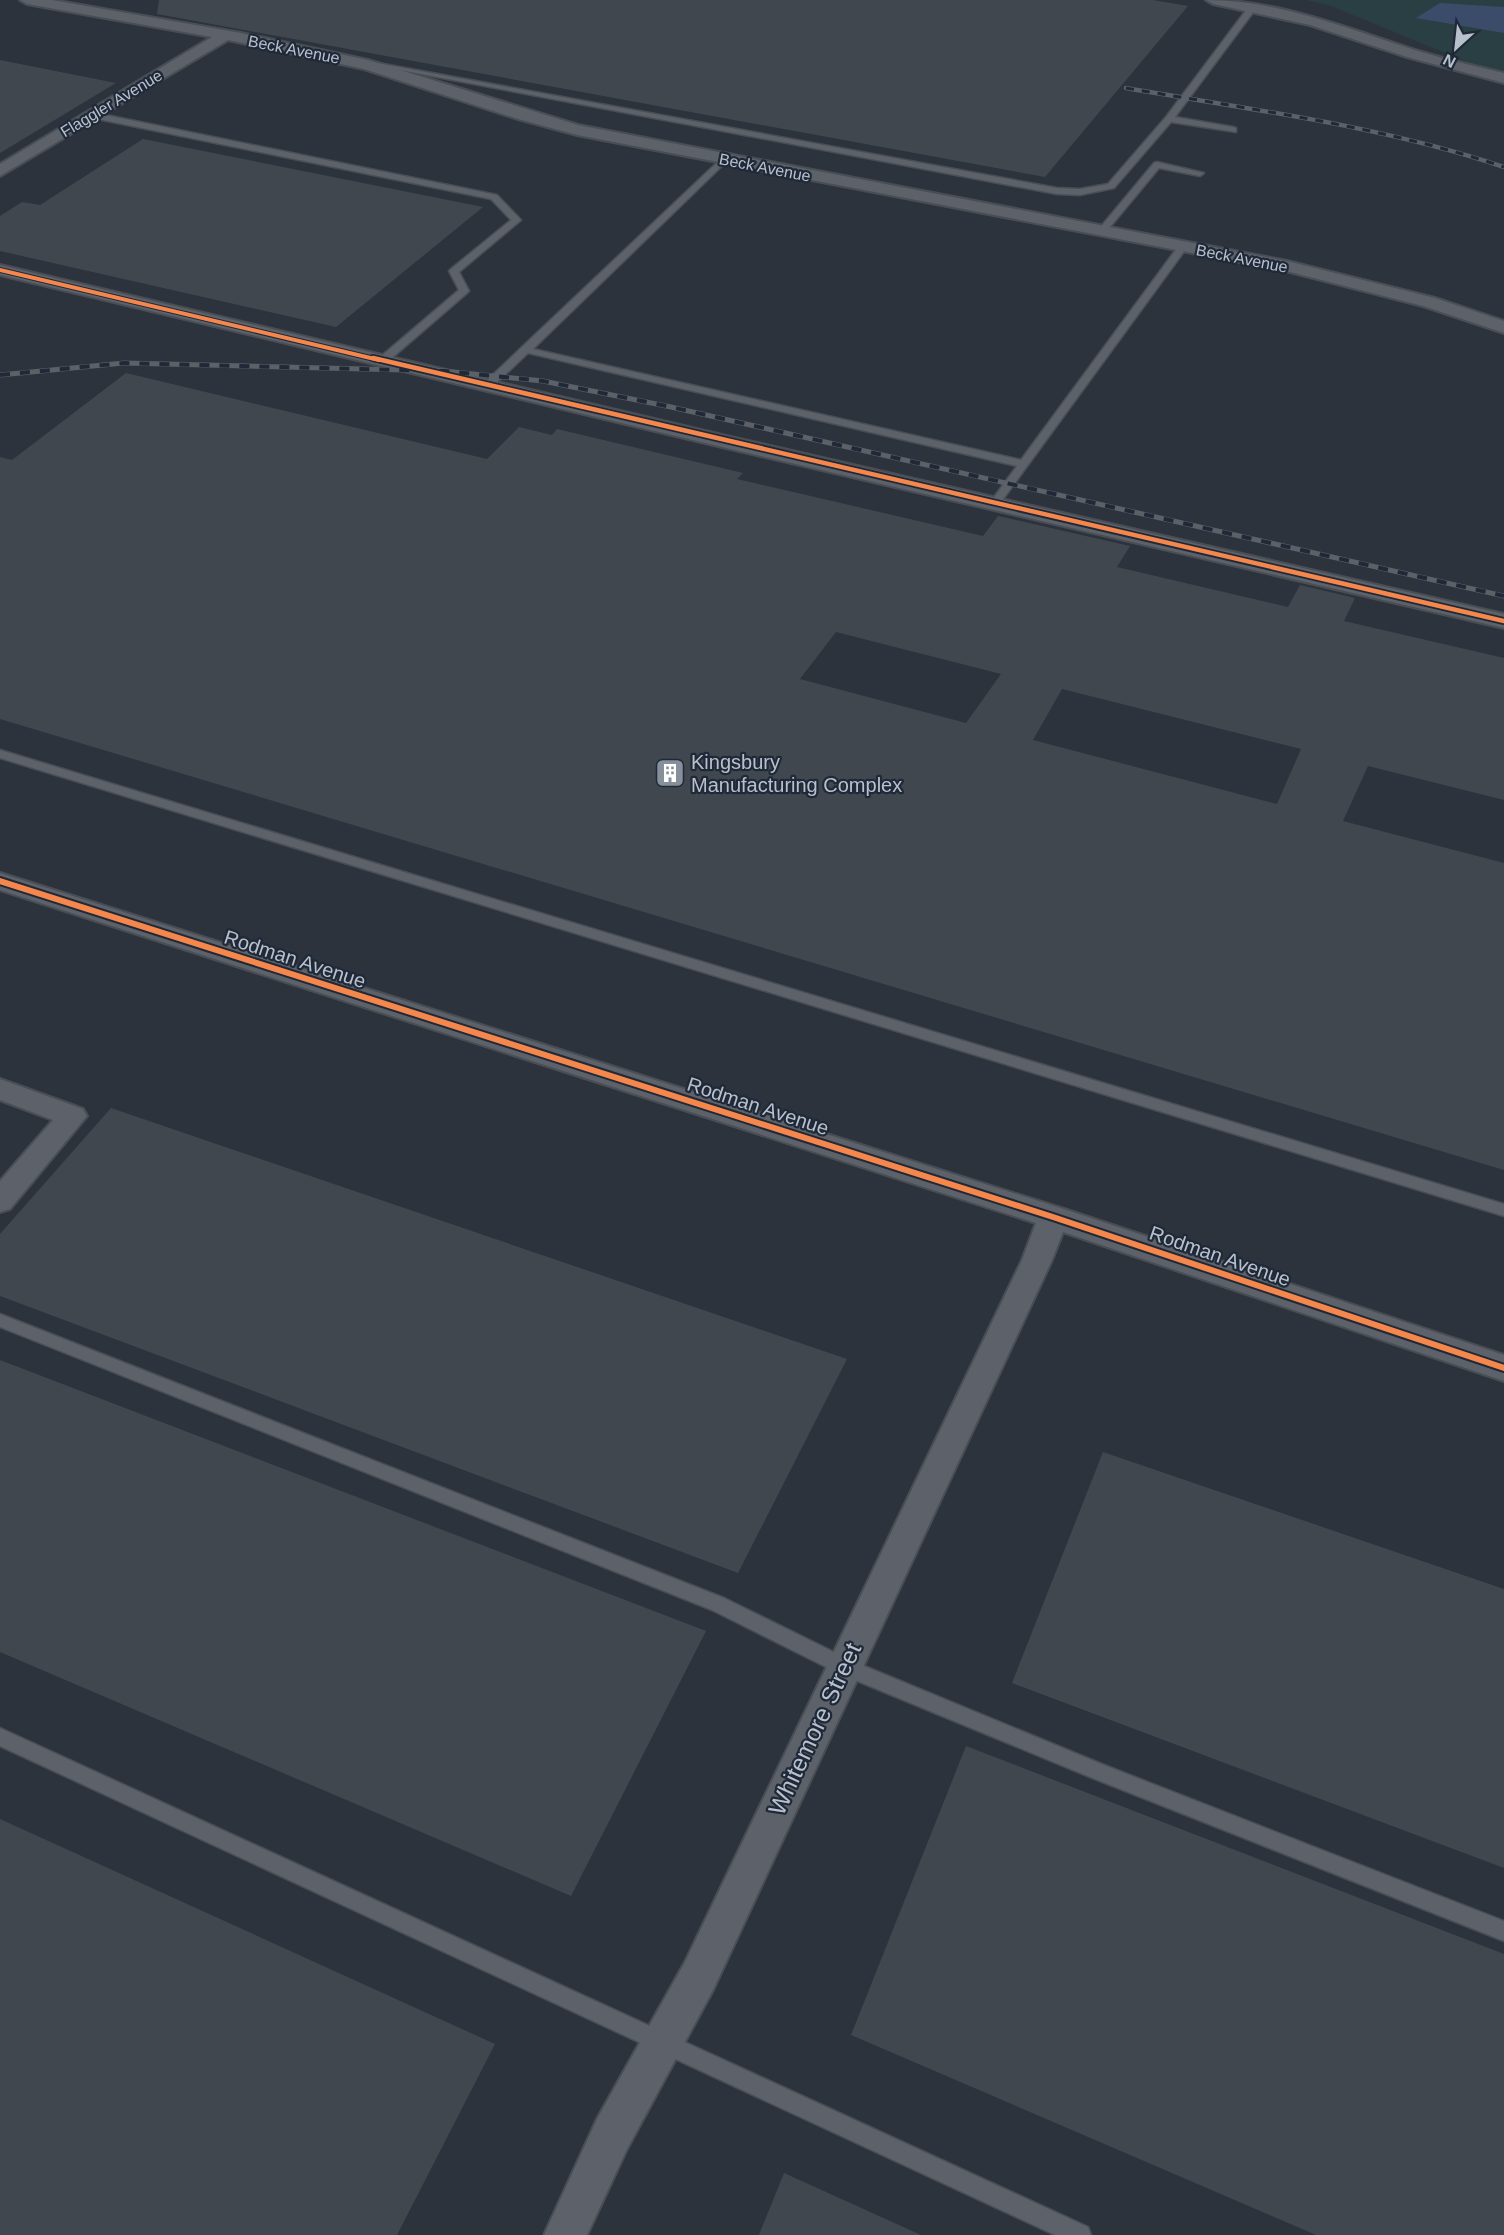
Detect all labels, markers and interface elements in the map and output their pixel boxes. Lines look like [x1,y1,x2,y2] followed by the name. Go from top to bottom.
[1426,18,1486,78] north arrow
[247,32,341,67] street label: Beck Avenue
[1440,51,1458,71] text: N
[57,66,165,140] street label: Flaggler Avenue
[718,150,812,185] street label: Beck Avenue
[1195,241,1289,276] street label: Beck Avenue
[691,751,902,796] place label: Kingsbury Manufacturing Complex
[654,757,686,789] building icon: Kingsbury Manufacturing Complex
[221,926,369,992] street label: Rodman Avenue
[684,1073,832,1139] street label: Rodman Avenue
[1147,1222,1293,1290] street label: Rodman Avenue
[763,1638,866,1819] street label: Whitemore Street

